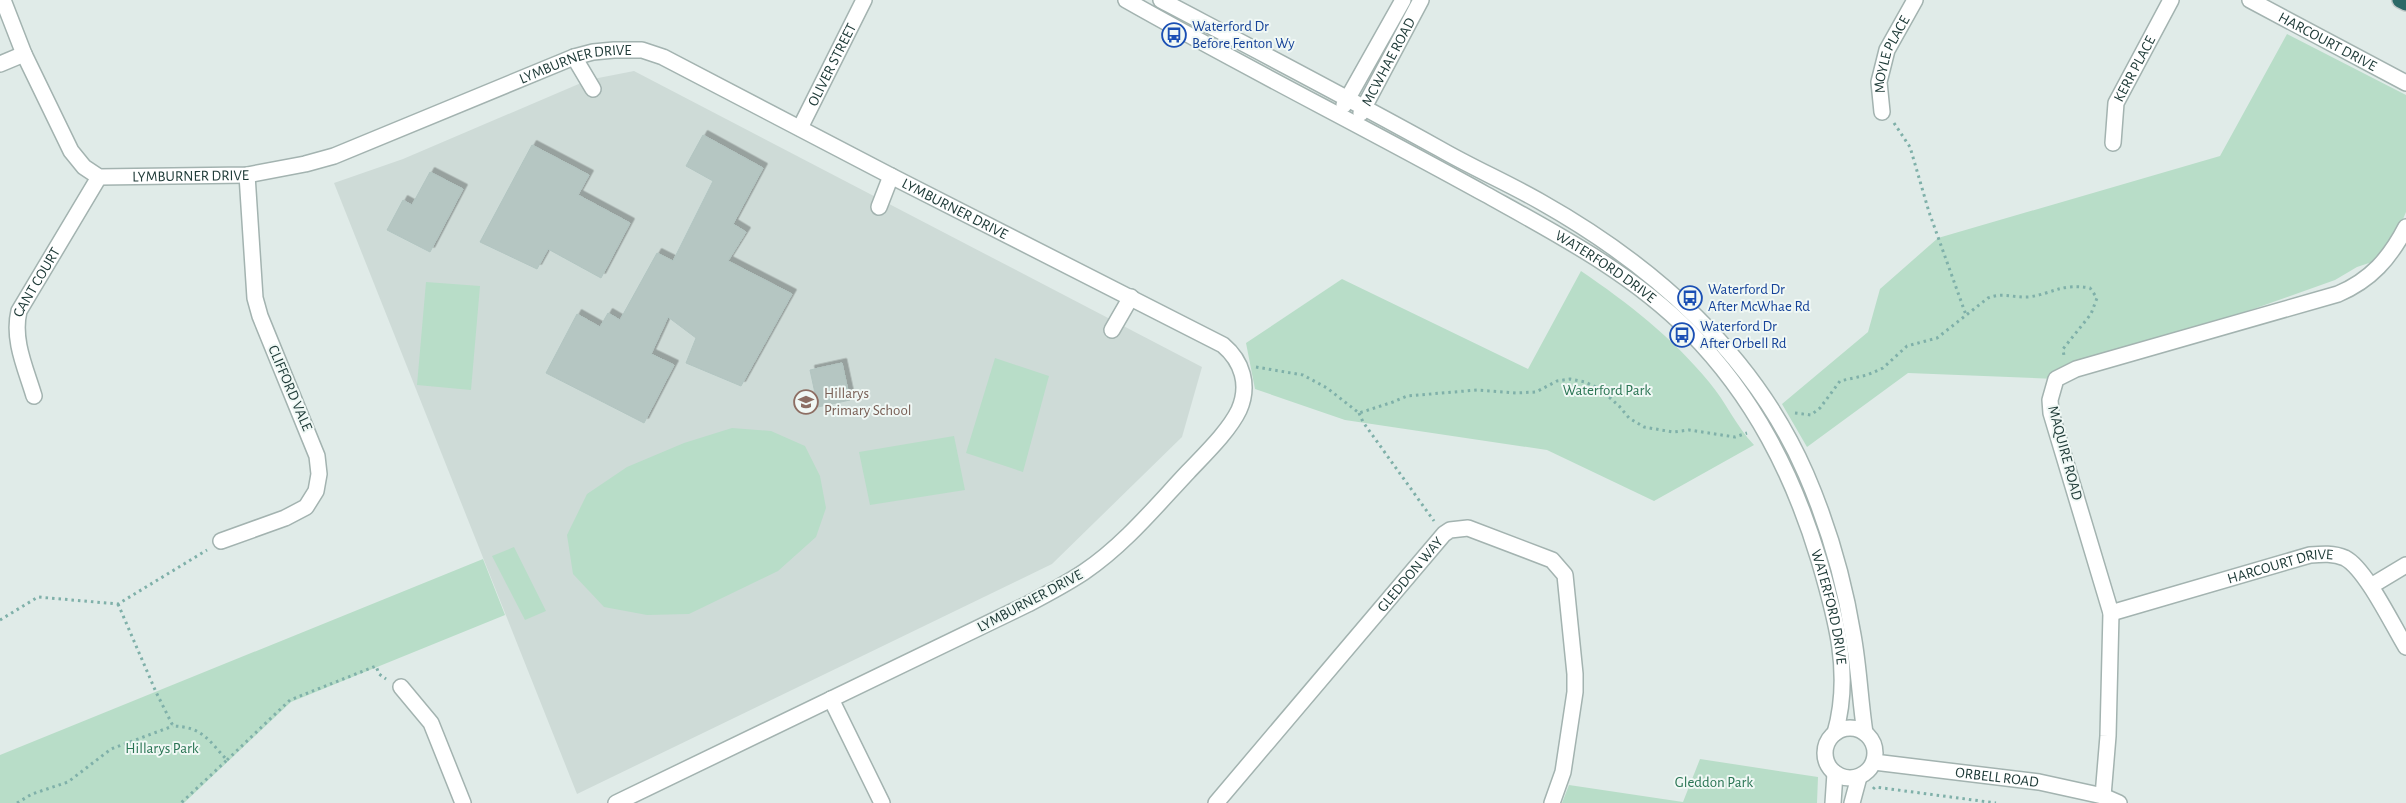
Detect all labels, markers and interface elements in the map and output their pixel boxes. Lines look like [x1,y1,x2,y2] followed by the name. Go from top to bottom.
[2276,9,2379,74] street label: HARCOURT DRIVE
[1871,13,1912,94] street label: MOYLE PLACE
[1359,15,1418,108] street label: MCWHAE ROAD
[1192,19,1295,51] place label: Waterford Dr Before Fenton Wy
[805,20,859,108] street label: OLIVER STREET
[1161,22,1187,48] bus stop icon: Waterford Dr Before Fenton Wy
[2111,33,2158,104] street label: KERR PLACE
[517,42,632,86] street label: LYMBURNER DRIVE
[132,167,249,184] street label: LYMBURNER DRIVE
[900,175,1010,242] street label: LYMBURNER DRIVE
[1553,228,1659,306] street label: WATERFORD DRIVE
[10,244,63,318] street label: CANT COURT
[1708,282,1810,314] place label: Waterford Dr After McWhae Rd
[1677,285,1703,311] bus stop icon: Waterford Dr After McWhae Rd
[1700,319,1787,351] place label: Waterford Dr After Orbell Rd
[1669,322,1695,348] bus stop icon: Waterford Dr After Orbell Rd
[265,343,315,433] street label: CLIFFORD VALE
[1563,383,1651,398] park label: Waterford Park
[824,386,912,418] place label: Hillarys Primary School
[793,389,819,415] school or university icon: Hillarys Primary School
[2045,404,2085,502] street label: MAQUIRE ROAD
[1374,534,1446,615] street label: GLEDDON WAY
[2226,547,2334,586] street label: HARCOURT DRIVE
[1809,548,1849,665] street label: WATERFORD DRIVE
[975,567,1085,635] street label: LYMBURNER DRIVE
[125,741,199,756] park label: Hillarys Park
[1954,764,2040,789] street label: ORBELL ROAD
[1675,775,1753,790] park label: Gleddon Park

